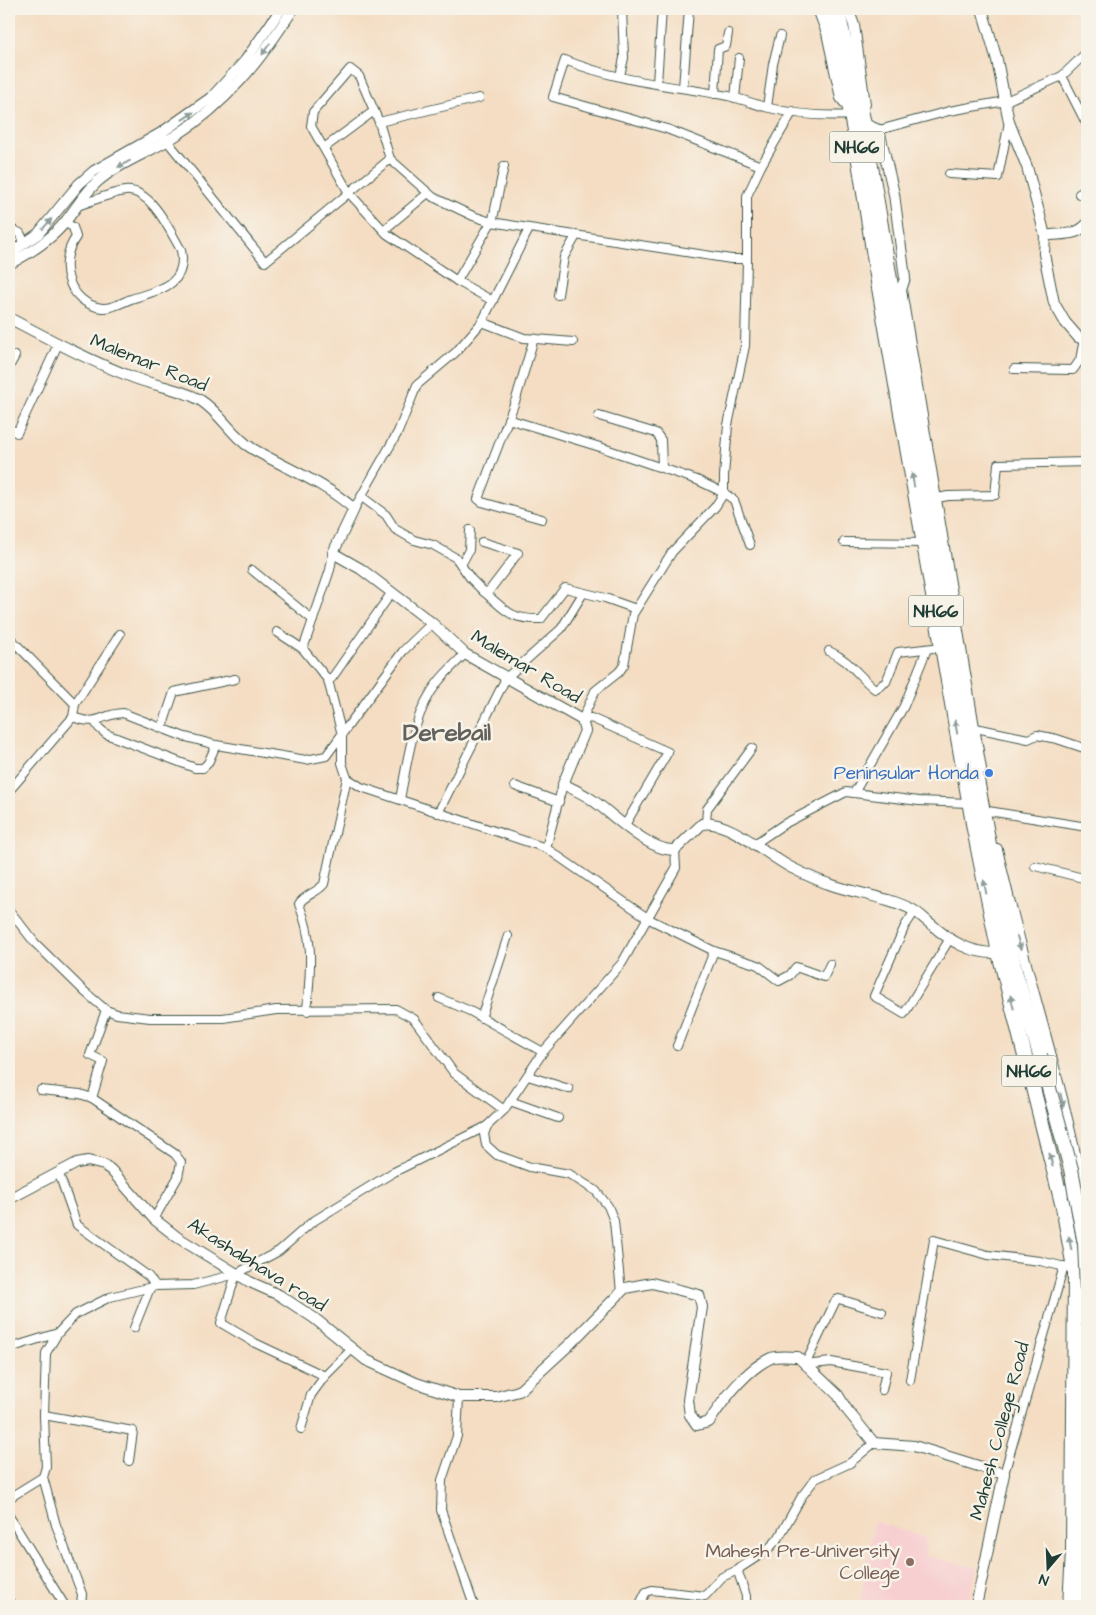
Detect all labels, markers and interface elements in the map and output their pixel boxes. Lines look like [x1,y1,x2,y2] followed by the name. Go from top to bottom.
[261,43,271,56] one-way arrow
[181,111,195,121] one-way arrow
[830,132,884,162] road number: NH66
[117,160,132,168] one-way arrow
[41,218,52,230] one-way arrow
[86,327,212,399] street label: Malemar Road
[909,472,917,488] one-way arrow
[908,596,964,626] road number: NH66
[466,623,587,711] street label: Malemar Road
[403,716,491,750] district label: Derebail
[951,718,959,734] one-way arrow
[834,760,979,787] place label: Peninsular Honda
[983,767,995,779] marker: Peninsular Honda
[981,879,989,894] one-way arrow
[1016,936,1024,951] one-way arrow
[1008,995,1016,1010] one-way arrow
[1002,1056,1056,1086] road number: NH66
[1058,1092,1066,1107] one-way arrow
[1047,1152,1055,1167] one-way arrow
[182,1211,332,1319] street label: Akashabhava road
[1066,1235,1074,1251] one-way arrow
[963,1339,1038,1523] street label: Mahesh College Road
[705,1538,901,1588] place label: Mahesh Pre-University College
[1024,1542,1074,1592] north arrow
[904,1556,916,1568] marker: Mahesh Pre-University College
[1036,1568,1052,1590] text: N

